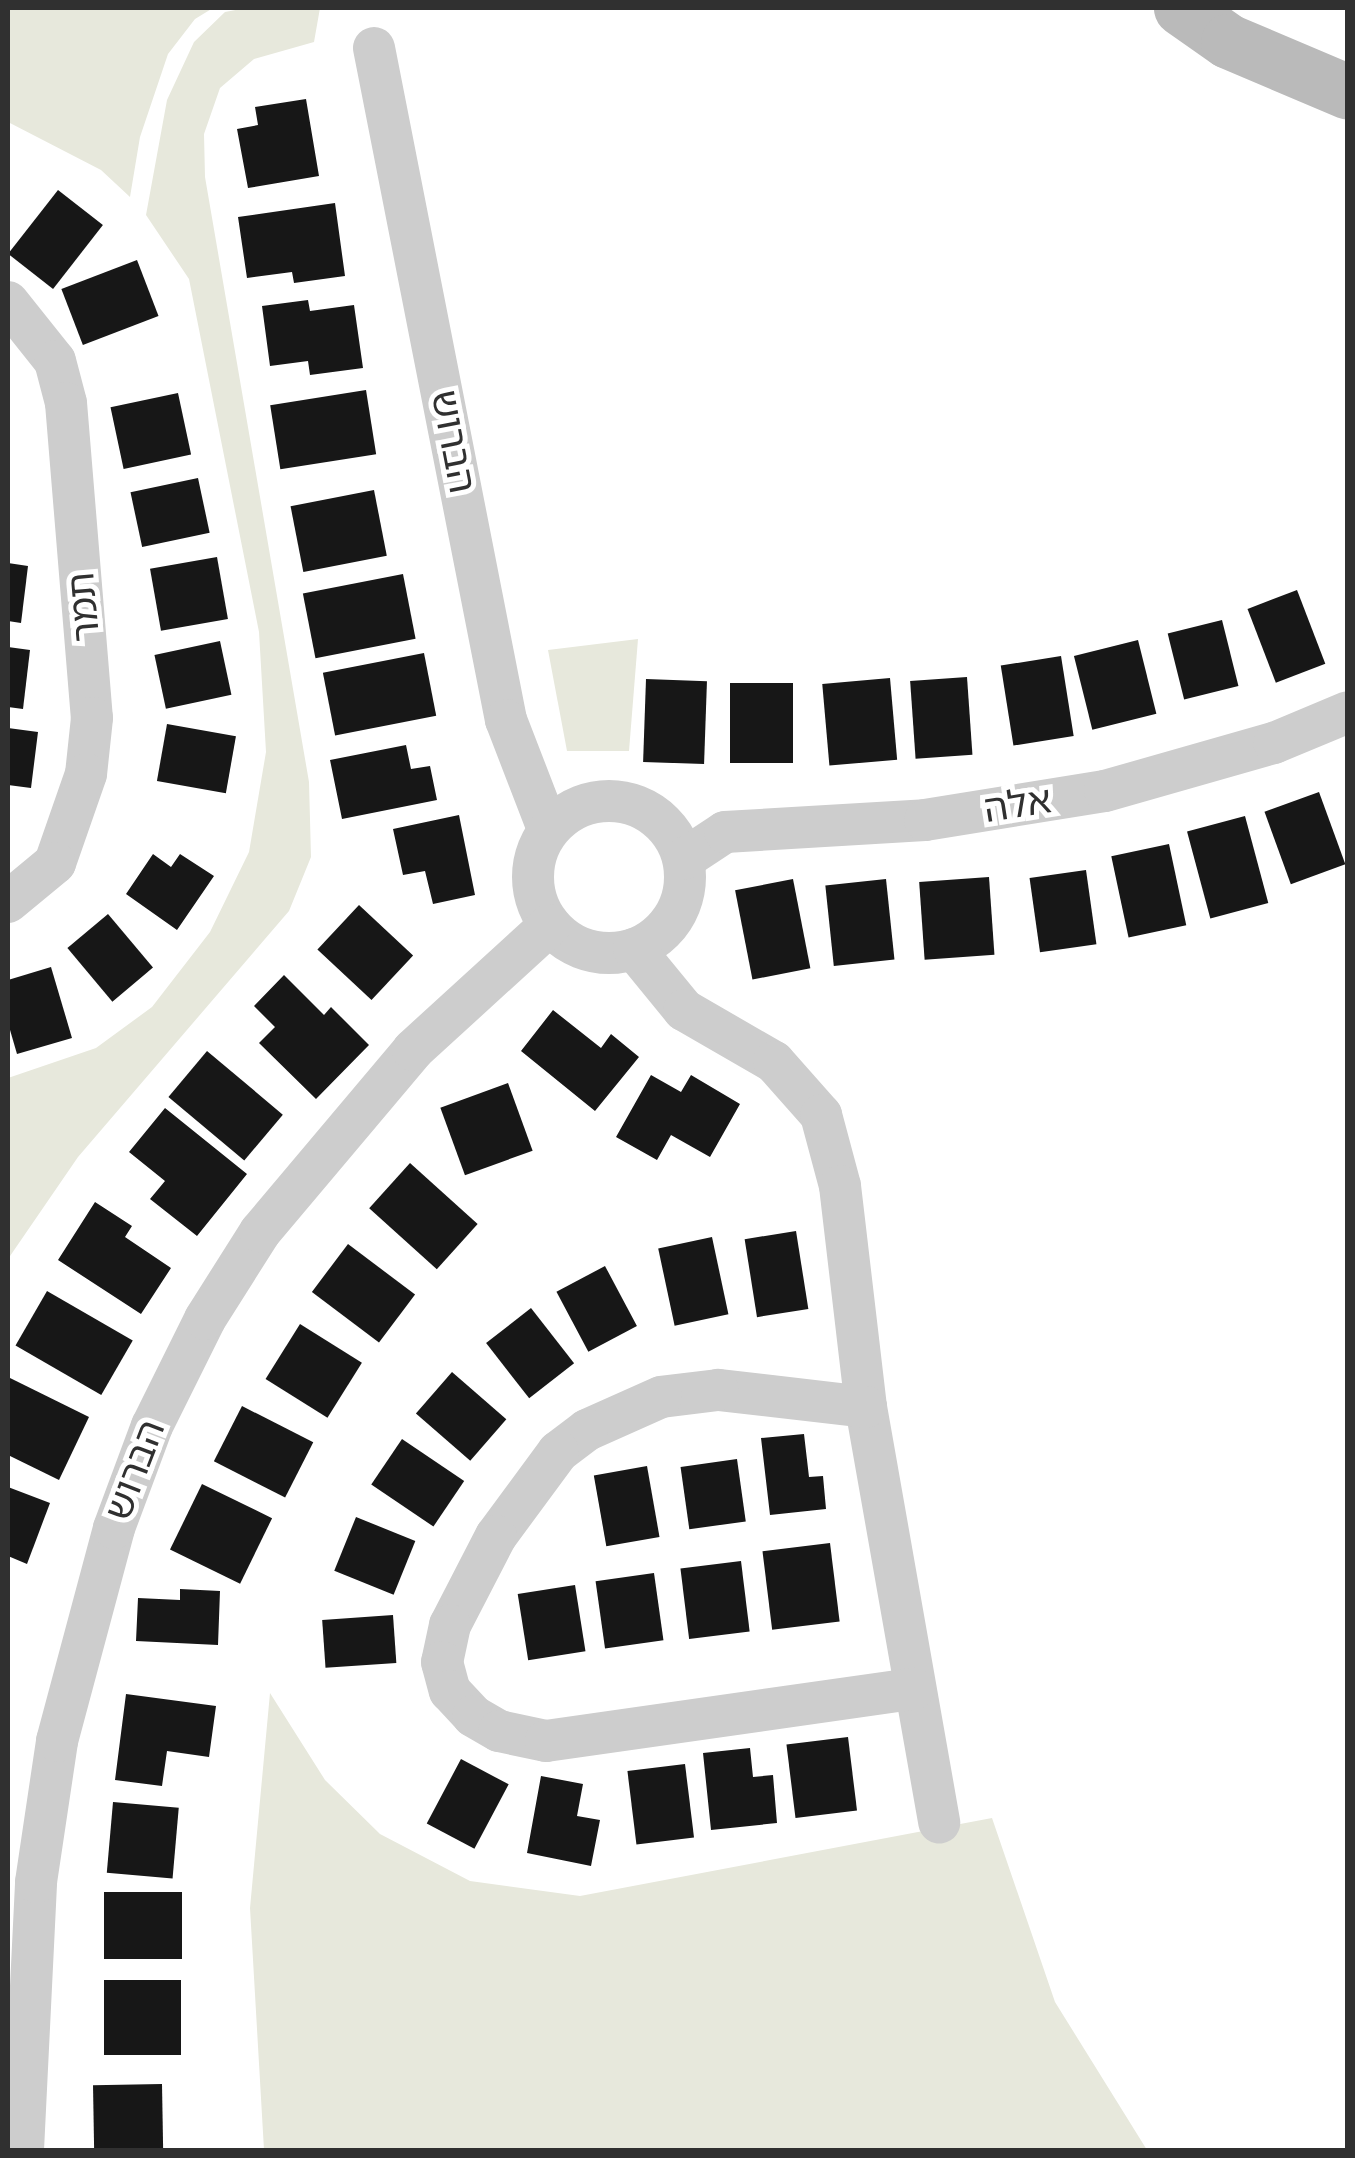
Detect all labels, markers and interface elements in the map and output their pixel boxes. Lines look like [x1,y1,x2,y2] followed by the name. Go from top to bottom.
[419,387,483,497] street label: הברוש
[60,570,112,644] street label: תמר
[981,779,1055,835] street label: אלה
[97,1414,177,1528] street label: הברוש

